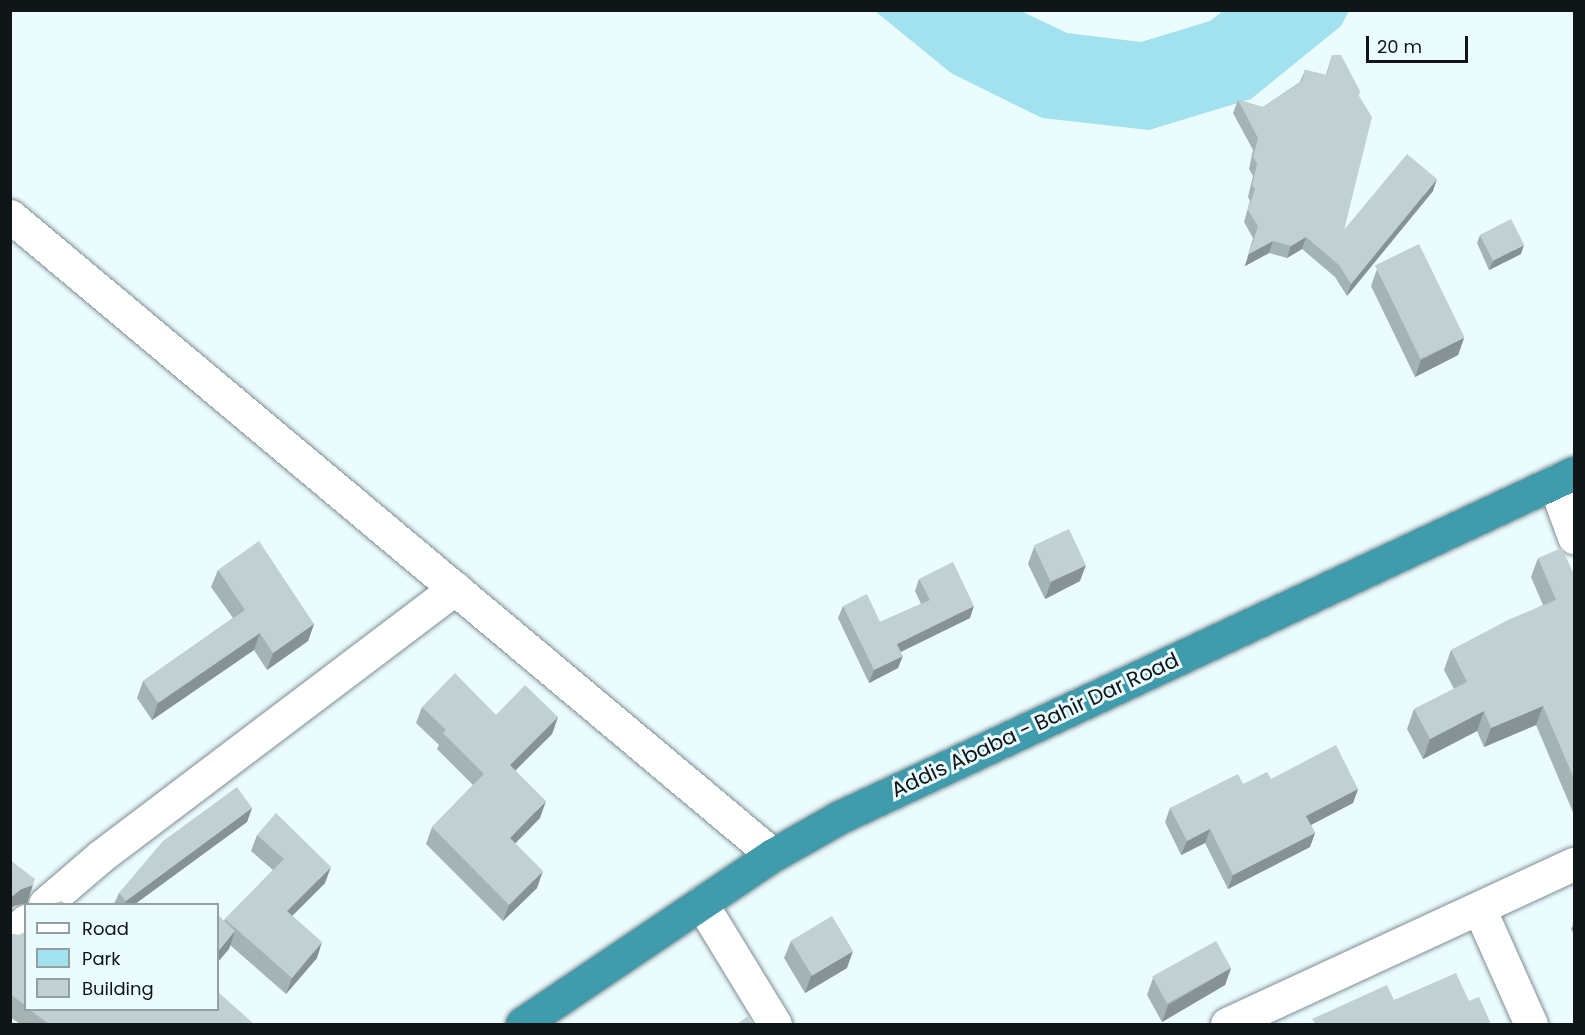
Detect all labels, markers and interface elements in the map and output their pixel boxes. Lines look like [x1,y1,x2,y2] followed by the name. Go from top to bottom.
[1369,24,1471,62] scale bar
[1377,34,1422,59] text: 20 m
[887,647,1183,803] street label: Addis Ababa - Bahir Dar Road
[24,903,219,1011] legend
[82,916,129,941] text: Road
[82,946,121,971] text: Park
[82,976,154,1001] text: Building

